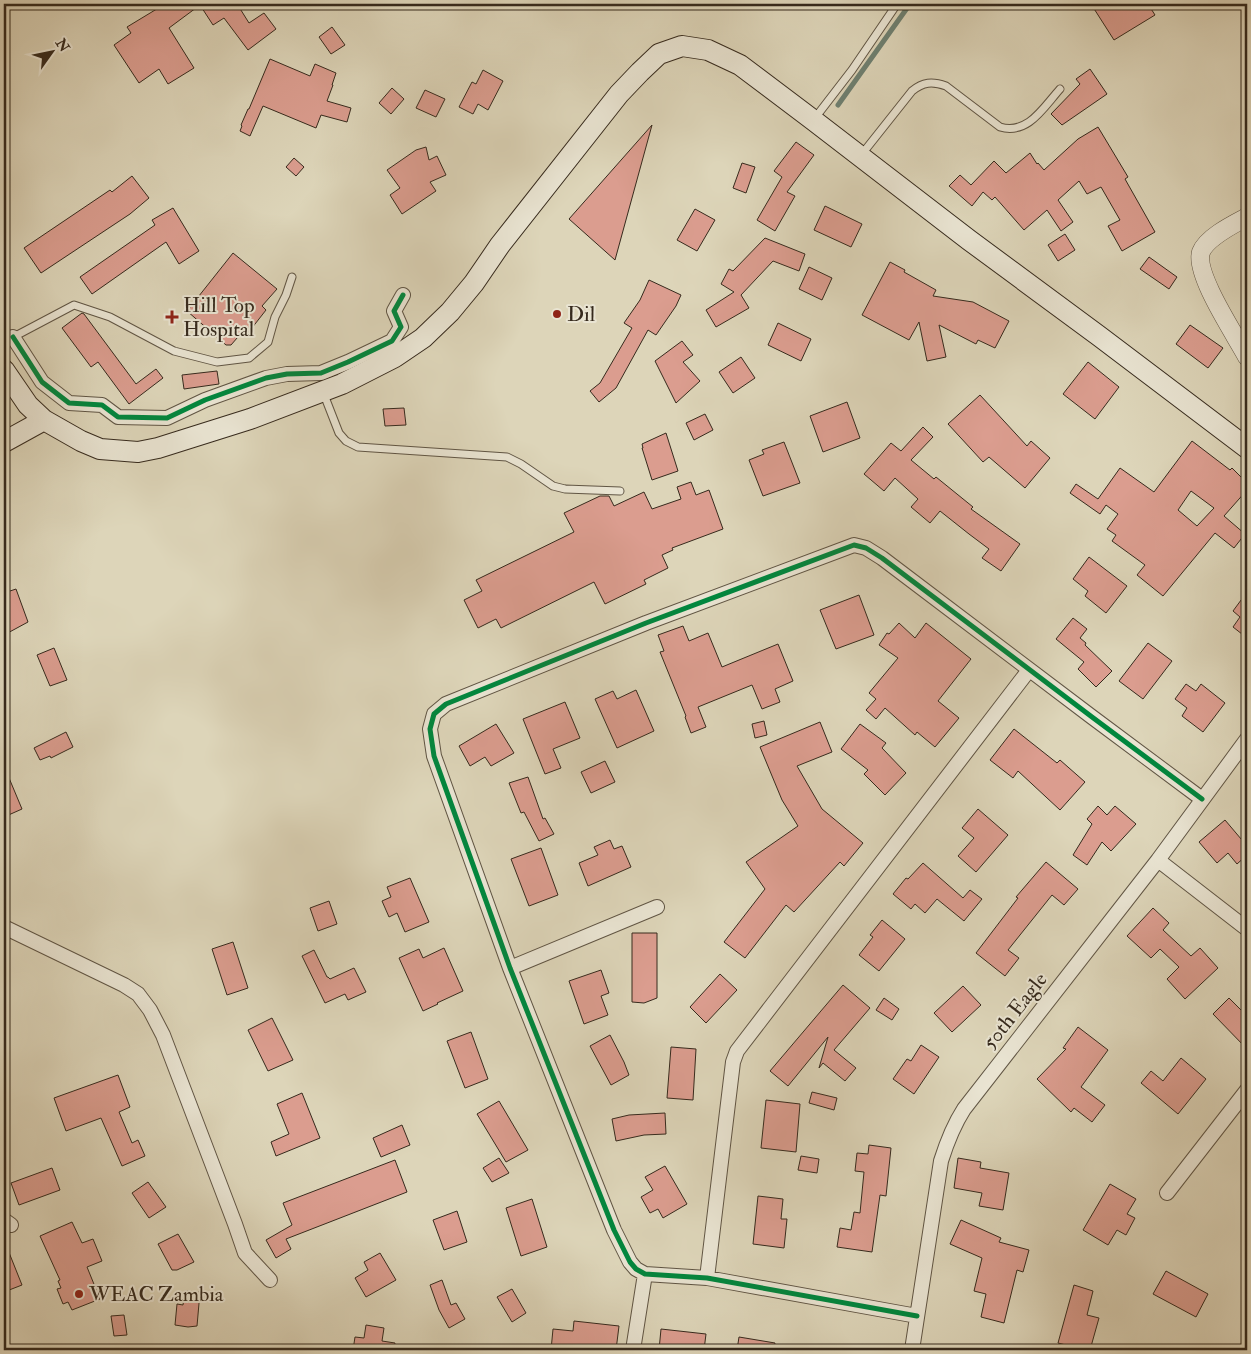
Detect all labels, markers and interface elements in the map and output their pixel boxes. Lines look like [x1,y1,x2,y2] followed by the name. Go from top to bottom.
[28,28,78,78] north arrow
[51,34,73,55] text: N
[183,292,255,343] place label: Hill Top Hospital
[567,301,596,328] place label: Dil
[551,308,563,320] marker: Dil
[165,310,179,324] marker: Hill Top Hospital
[977,967,1054,1055] street label: 50th Eagle
[88,1281,224,1308] place label: WEAC Zambia
[73,1288,85,1300] marker: WEAC Zambia

